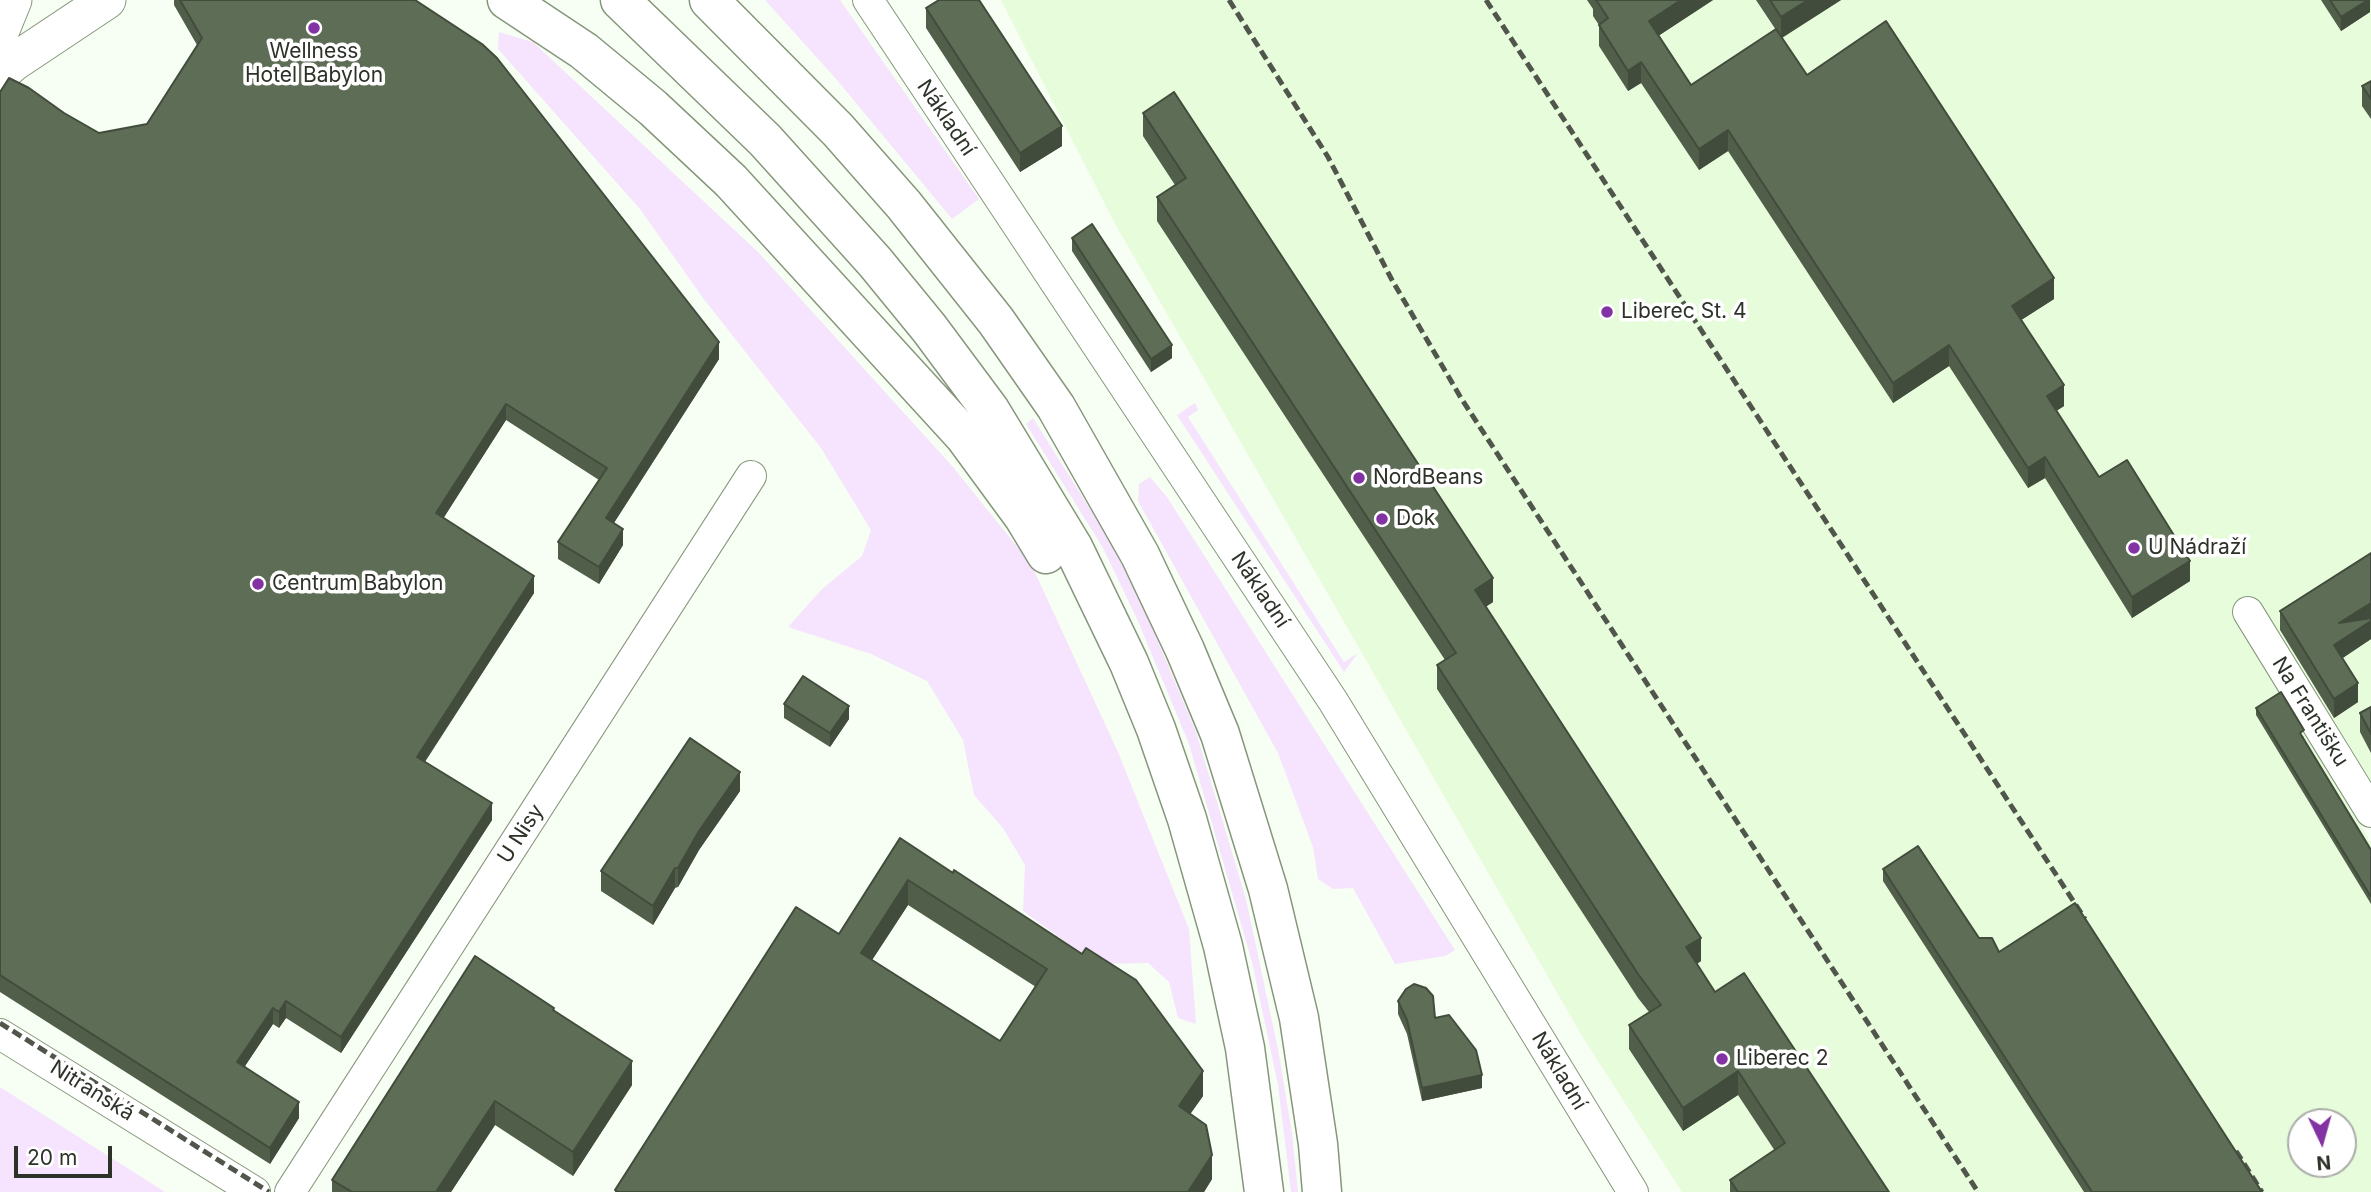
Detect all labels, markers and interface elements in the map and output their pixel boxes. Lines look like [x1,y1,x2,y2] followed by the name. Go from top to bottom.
[306,20,322,36] marker: Wellness Hotel Babylon
[245,39,383,89] place label: Wellness Hotel Babylon
[911,75,981,161] street label: Nákladní
[1621,299,1747,325] place label: Liberec St. 4
[1599,304,1615,320] marker: Liberec St. 4
[1373,465,1483,491] place label: NordBeans
[1351,470,1367,486] marker: NordBeans
[1396,506,1435,532] place label: Dok
[1374,511,1390,527] marker: Dok
[2148,535,2246,561] place label: U Nádraží
[2126,540,2142,556] marker: U Nádraží
[1225,547,1295,633] street label: Nákladní
[272,571,443,597] place label: Centrum Babylon
[250,576,266,592] marker: Centrum Babylon
[2266,653,2354,771] street label: Na Františku
[493,800,549,868] street label: U Nisy
[1526,1027,1592,1115] street label: Nákladní
[1736,1046,1829,1072] place label: Liberec 2
[1714,1051,1730,1067] marker: Liberec 2
[45,1055,139,1127] street label: Nitranská
[2287,1108,2357,1178] north arrow
[18,1132,116,1176] scale bar
[27,1145,77,1170] text: 20 m
[2315,1150,2332,1175] text: N

